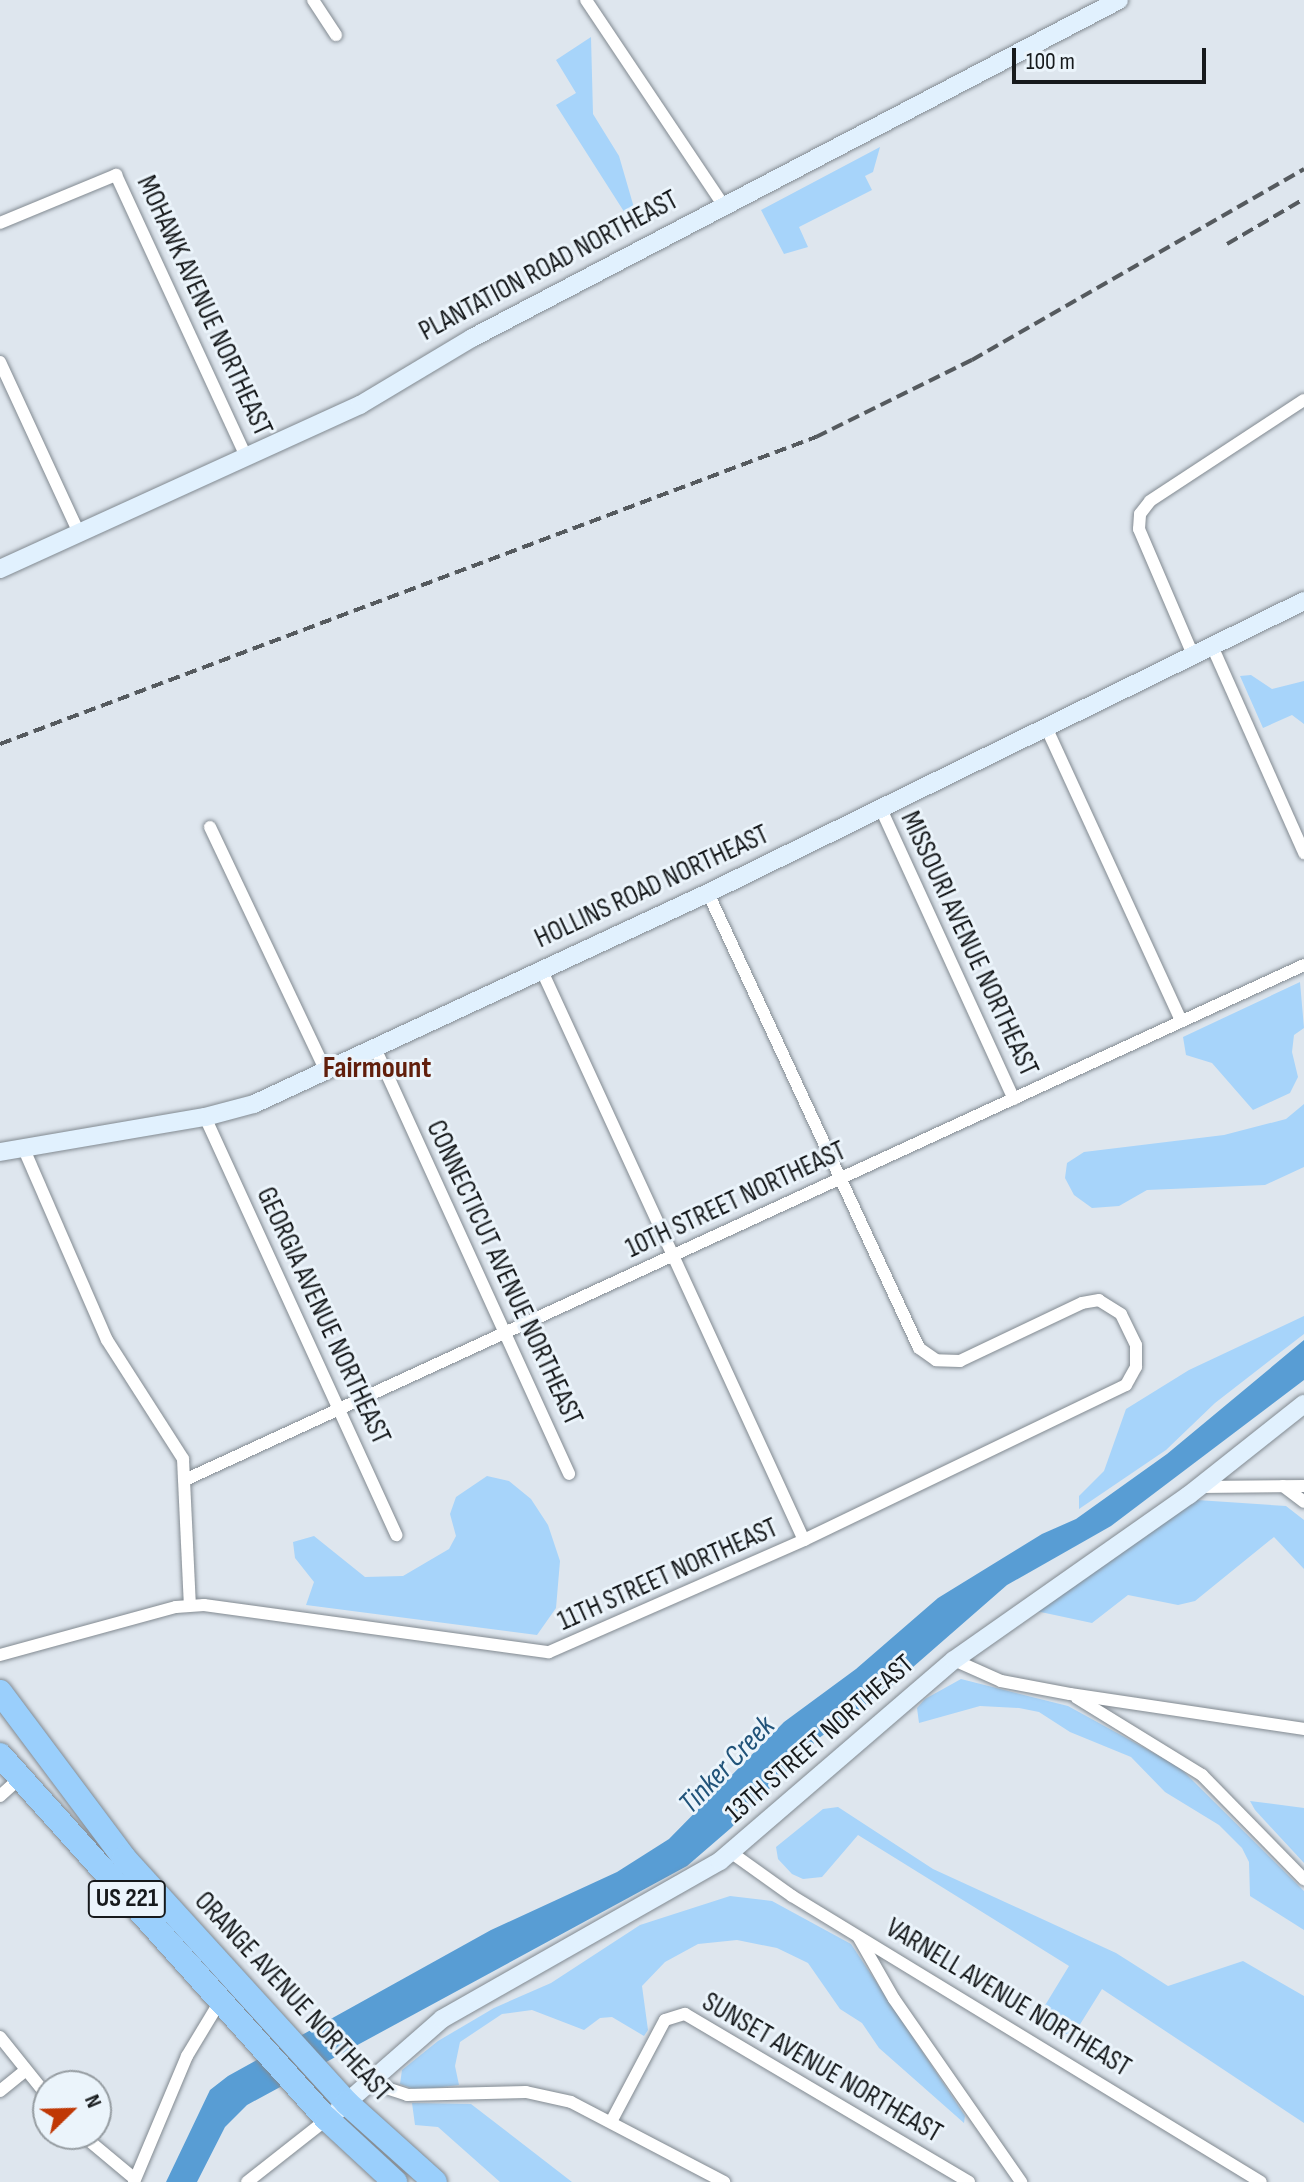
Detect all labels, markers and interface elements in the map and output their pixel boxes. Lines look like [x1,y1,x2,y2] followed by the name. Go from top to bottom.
[1016,32,1210,82] scale bar
[1026,47,1075,76] text: 100 m
[129,170,279,442] street label: MOHAWK AVENUE NORTHEAST
[414,183,684,349] street label: PLANTATION ROAD NORTHEAST
[893,806,1045,1082] street label: MISSOURI AVENUE NORTHEAST
[530,818,774,956] street label: HOLLINS ROAD NORTHEAST
[323,1050,431,1086] district label: Fairmount
[418,1115,590,1431] street label: CONNECTICUT AVENUE NORTHEAST
[621,1134,851,1266] street label: 10TH STREET NORTHEAST
[249,1182,397,1450] street label: GEORGIA AVENUE NORTHEAST
[553,1511,783,1639] street label: 11TH STREET NORTHEAST
[719,1648,921,1830] street label: 13TH STREET NORTHEAST
[672,1709,782,1821] water label: Tinker Creek
[87,1877,167,1921] road number: US 221
[187,1885,399,2109] street label: ORANGE AVENUE NORTHEAST
[879,1912,1137,2084] street label: VARNELL AVENUE NORTHEAST
[696,1986,948,2150] street label: SUNSET AVENUE NORTHEAST
[32,2070,112,2150] north arrow
[78,2091,107,2112] text: N

